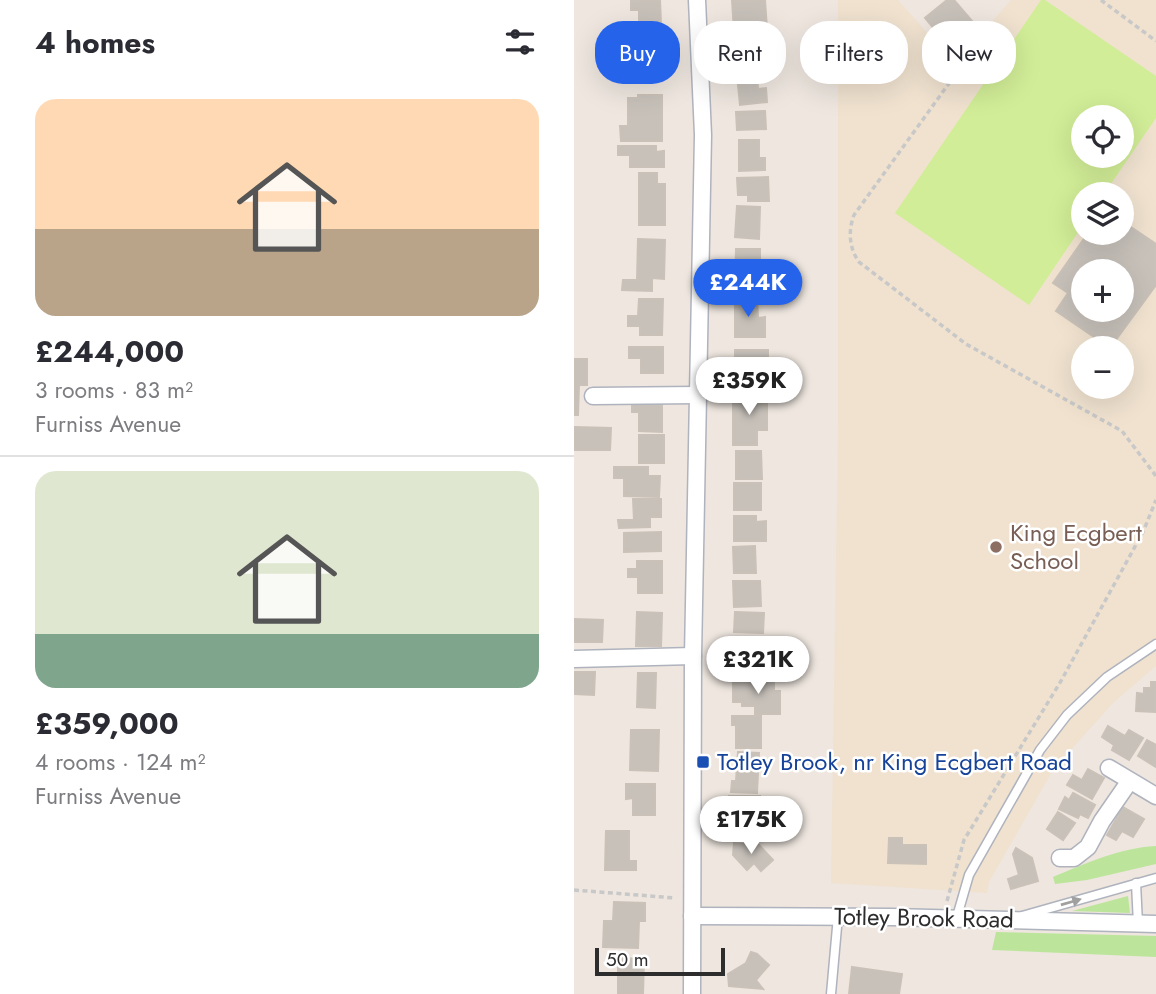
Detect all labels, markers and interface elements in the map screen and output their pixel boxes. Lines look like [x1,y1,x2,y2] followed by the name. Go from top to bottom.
[35,21,155,64] text: 4 homes
[595,21,680,84] chip: Buy
[694,21,786,84] chip: Rent
[800,21,908,84] chip: Filters
[922,21,1016,84] chip: New
[501,23,539,61] icon: filters
[1071,105,1134,399] map controls
[1071,105,1134,168] button: locate
[224,144,350,270] icon: home
[1071,182,1134,245] button: layers
[1071,259,1134,322] button: +
[699,260,797,319] pin: £244K
[709,265,787,299] text: £244K
[35,330,184,373] text: £244,000
[1071,336,1134,399] button: −
[700,358,798,417] pin: £359K
[712,363,786,397] text: £359K
[35,373,193,407] text: 3 rooms · 83 m²
[35,407,181,441] text: Furniss Avenue
[1010,515,1142,578] place label: King Ecgbert School
[224,516,350,642] icon: home
[988,539,1004,555] marker: King Ecgbert School
[709,636,807,696] pin: £321K
[722,642,794,676] text: £321K
[35,702,179,745] text: £359,000
[717,744,1072,779] place label: Totley Brook, nr King Ecgbert Road
[35,745,206,779] text: 4 rooms · 124 m²
[695,754,711,770] marker: Totley Brook, nr King Ecgbert Road
[35,779,181,813] text: Furniss Avenue
[702,796,800,856] pin: £175K
[716,802,786,836] text: £175K
[1061,896,1082,906] one-way arrow
[834,898,1014,937] street label: Totley Brook Road
[595,945,724,977] scale bar
[606,946,649,973] text: 50 m

